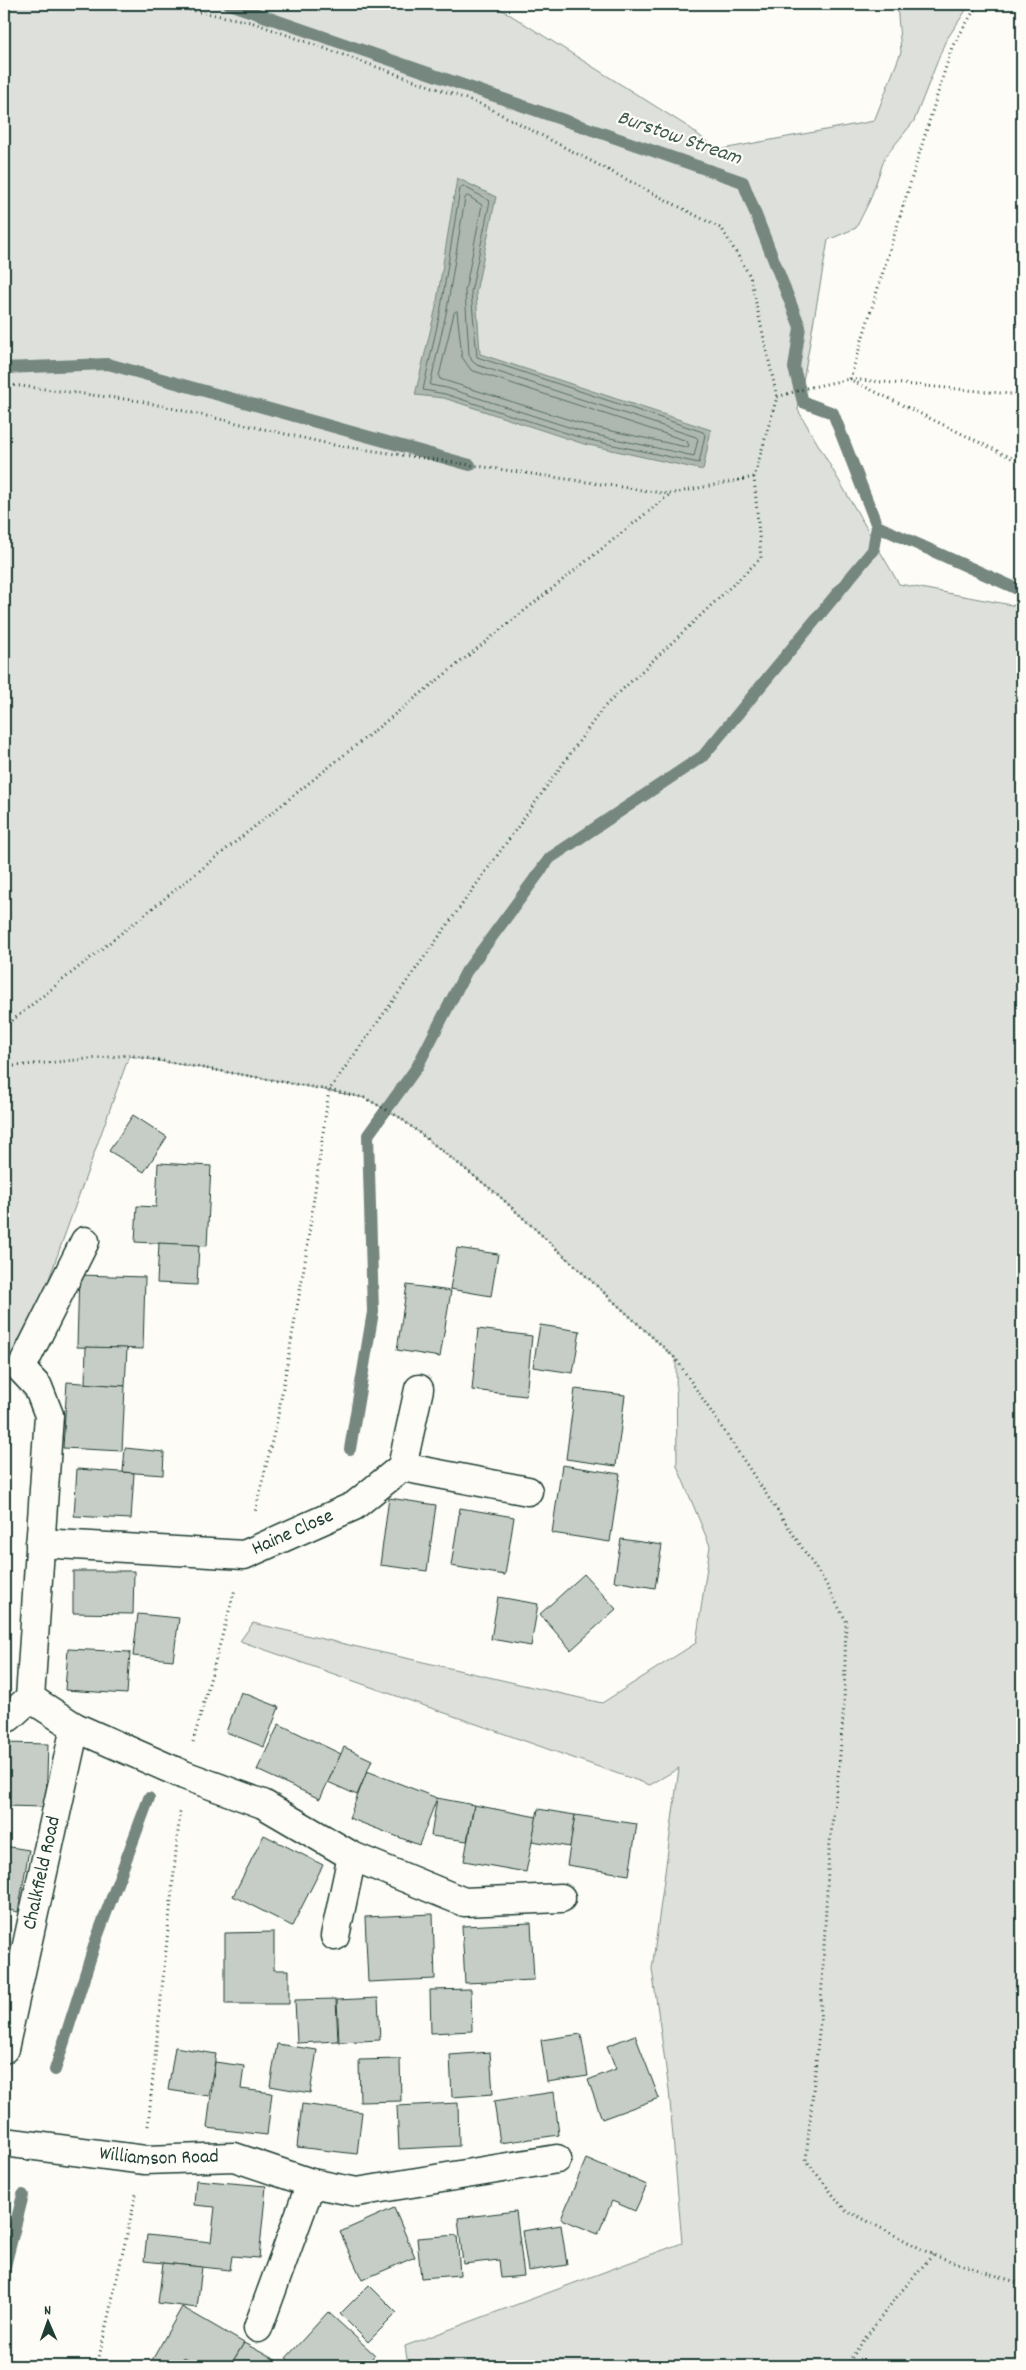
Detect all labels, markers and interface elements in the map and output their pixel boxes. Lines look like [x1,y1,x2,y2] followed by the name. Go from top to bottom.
[613,104,746,174] water label: Burstow Stream
[248,1503,339,1564] street label: Haine Close
[17,1814,69,1933] street label: Chalkfield Road
[97,2140,219,2175] street label: Williamson Road
[22,2298,72,2348] north arrow
[44,2301,52,2321] text: N

